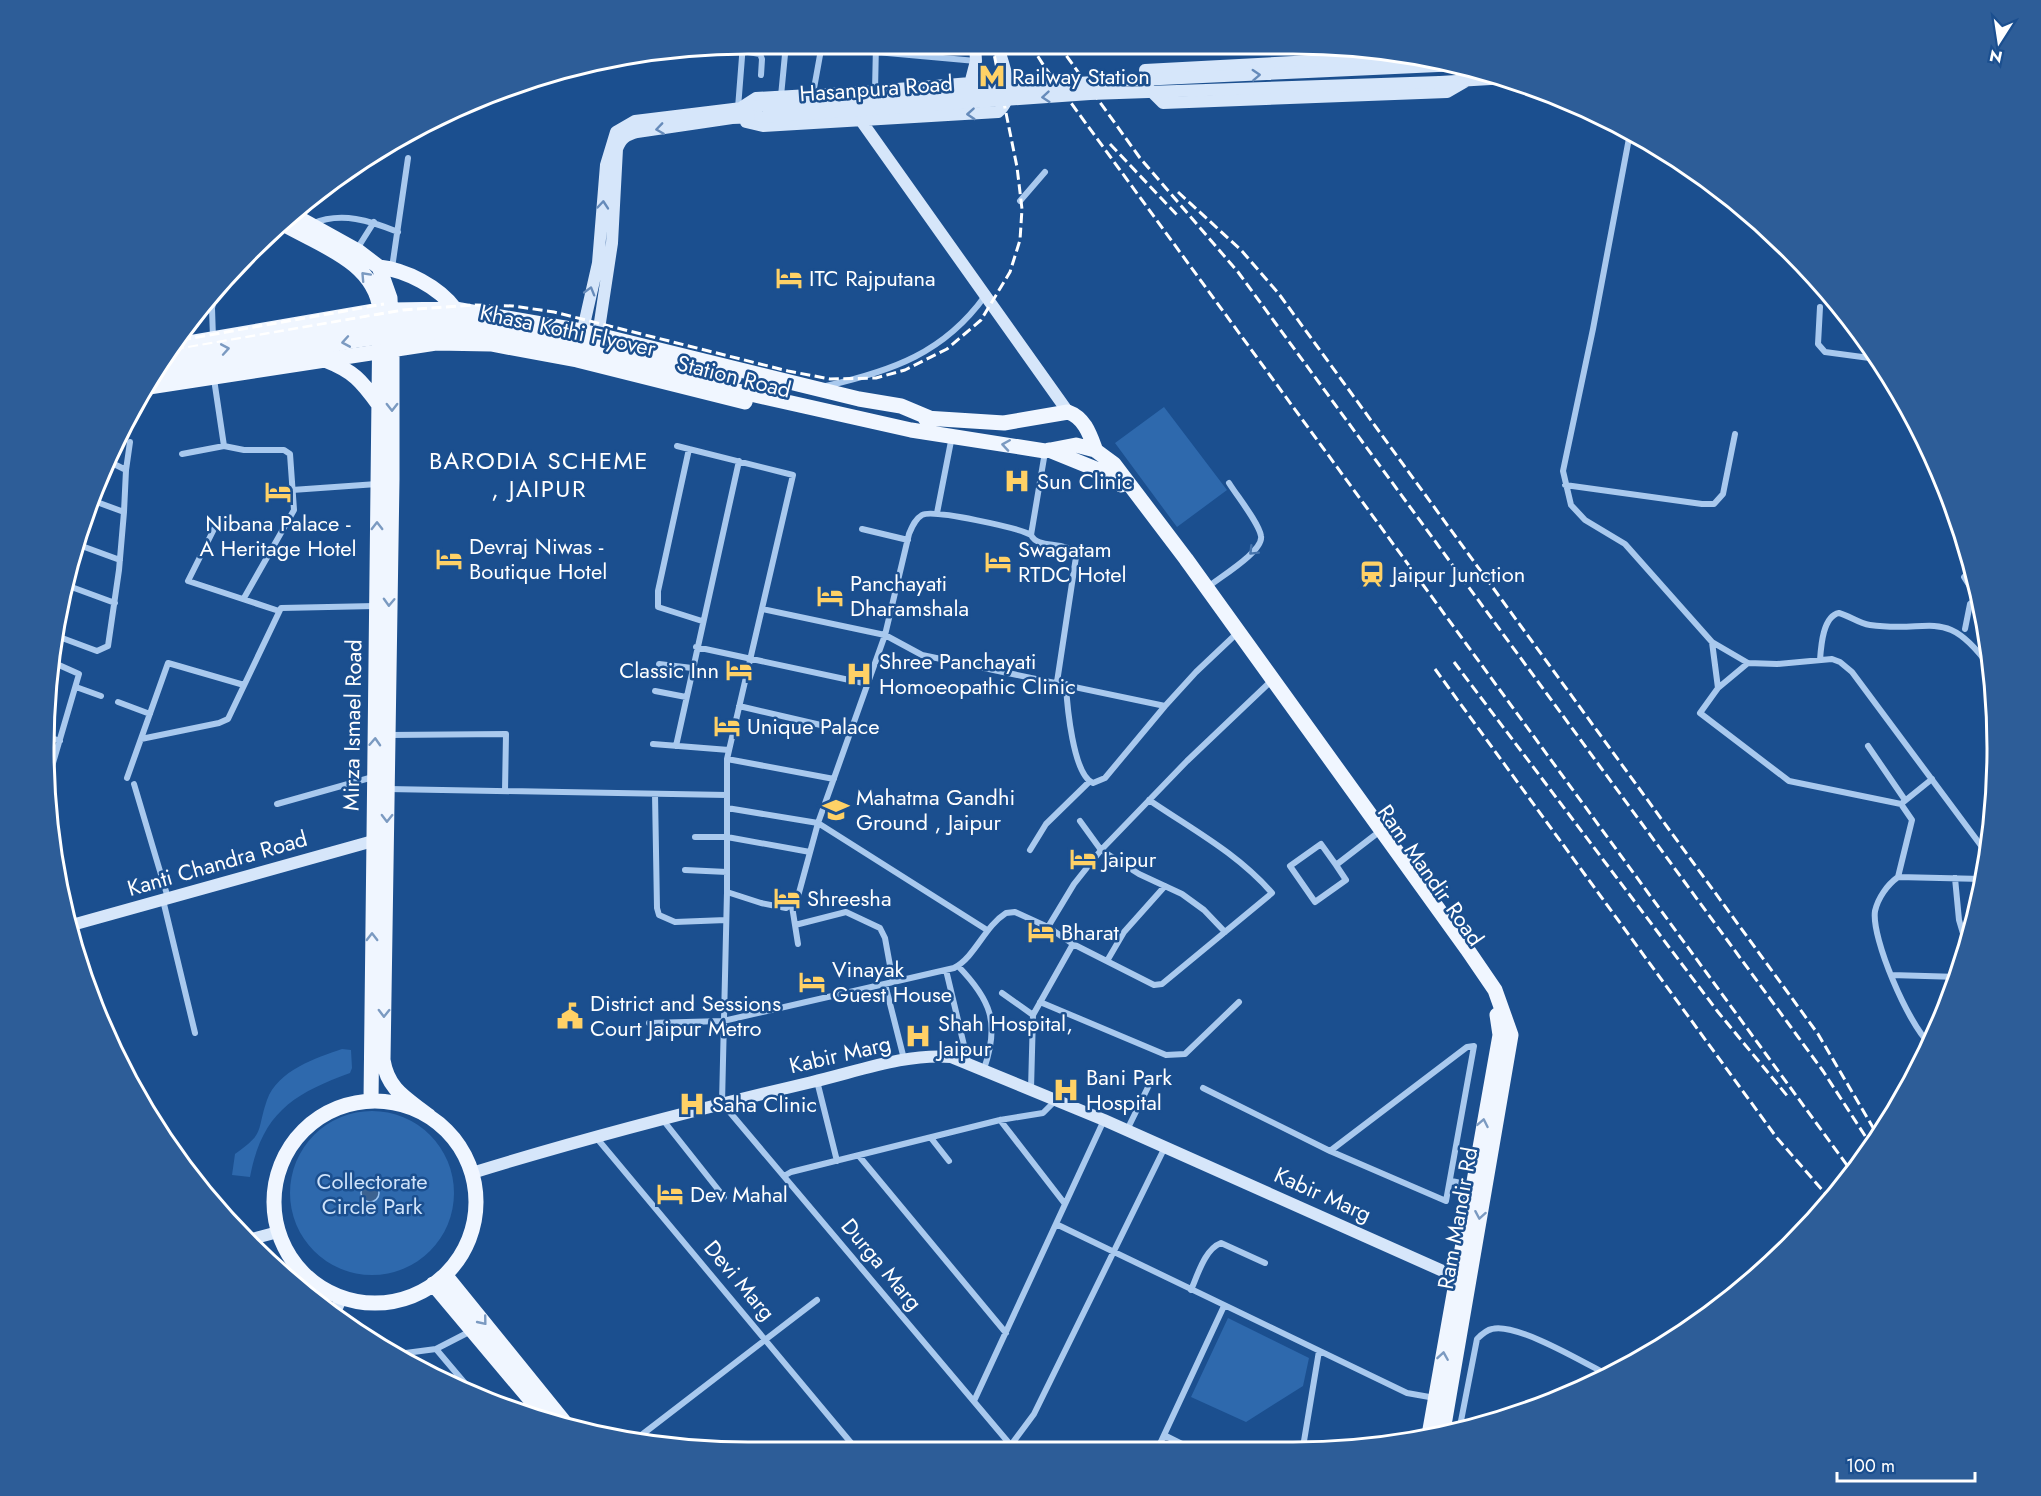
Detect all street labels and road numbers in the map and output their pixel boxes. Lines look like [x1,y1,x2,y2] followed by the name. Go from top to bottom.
[798,67,954,109] street label: Hasanpura Road
[477,296,659,364] street label: Khasa Kothi Flyover
[674,346,794,406] street label: Station Road
[335,639,369,811] street label: Mirza Ismael Road
[1370,798,1492,952] street label: Ram Mandir Road
[123,822,311,904] street label: Kanti Chandra Road
[786,1027,894,1081] street label: Kabir Marg
[1429,1144,1485,1292] street label: Ram Mandir Rd
[1269,1158,1377,1230] street label: Kabir Marg
[834,1211,930,1317] street label: Durga Marg
[697,1233,783,1327] street label: Devi Marg

